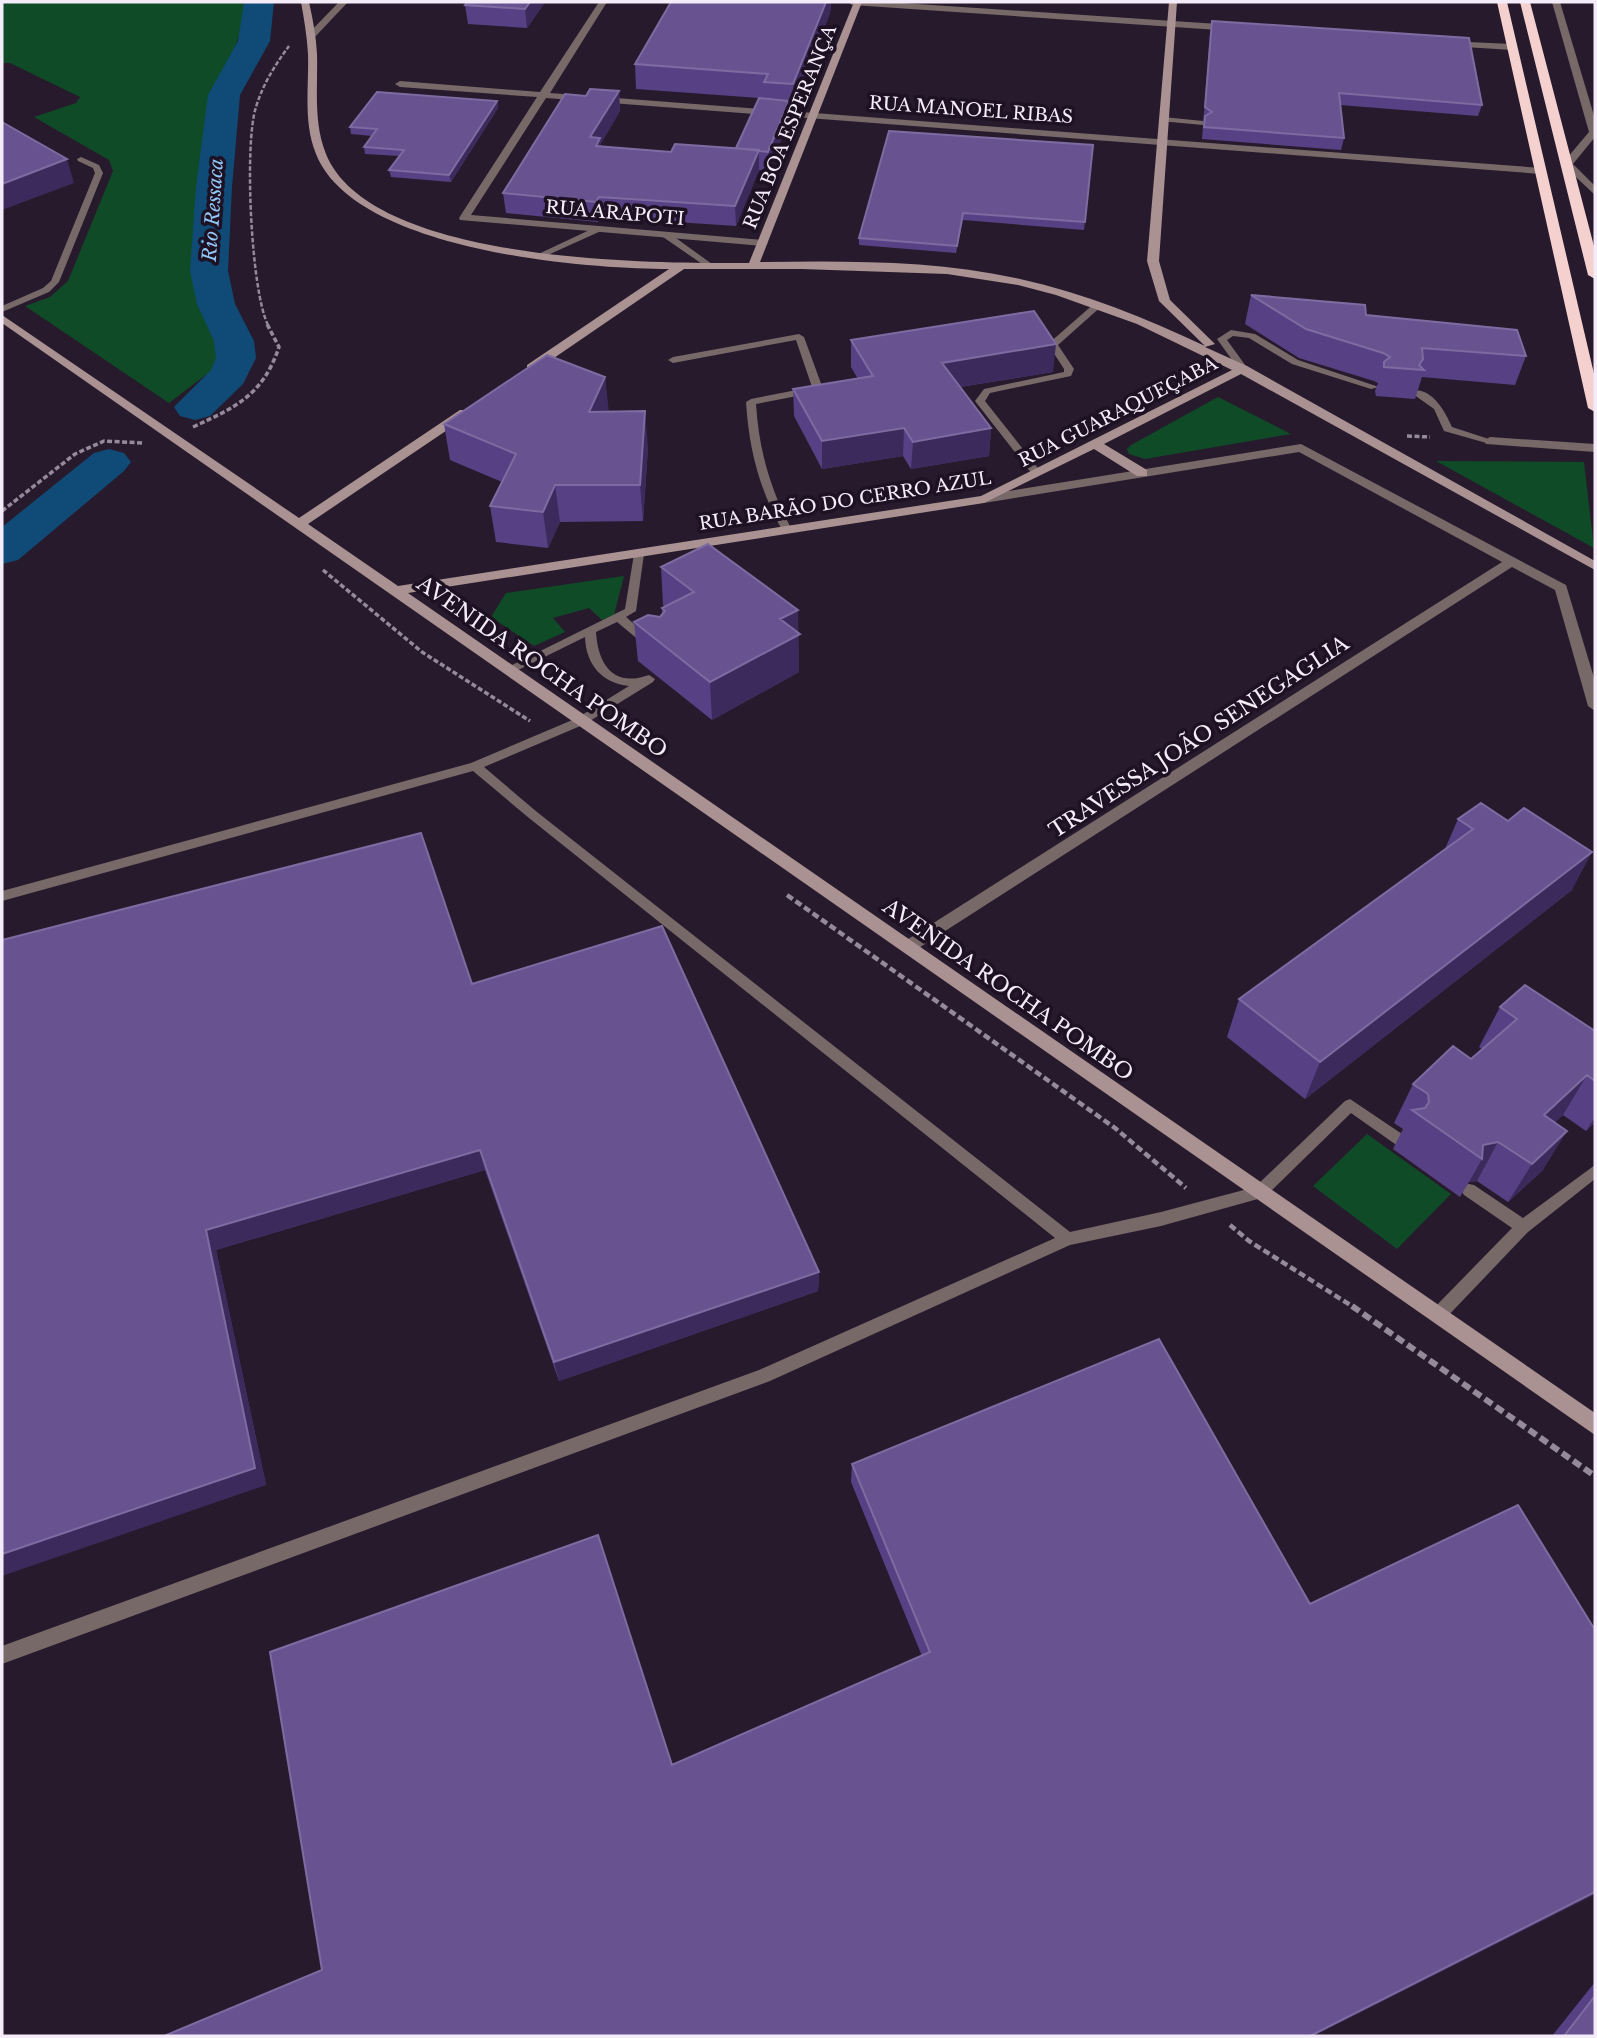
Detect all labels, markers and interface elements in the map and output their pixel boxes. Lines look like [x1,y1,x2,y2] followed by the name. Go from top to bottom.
[739,21,841,232] street label: RUA BOA ESPERANÇA
[868,92,1074,128] street label: RUA MANOEL RIBAS
[198,157,228,263] water label: Rio Ressaca
[545,196,685,230] street label: RUA ARAPOTI
[1015,352,1222,472] street label: RUA GUARAQUEÇABA
[697,465,993,535] street label: RUA BARÃO DO CERRO AZUL
[411,570,672,764] street label: AVENIDA ROCHA POMBO
[1044,630,1354,844] street label: TRAVESSA JOÃO SENEGAGLIA
[877,893,1138,1087] street label: AVENIDA ROCHA POMBO

